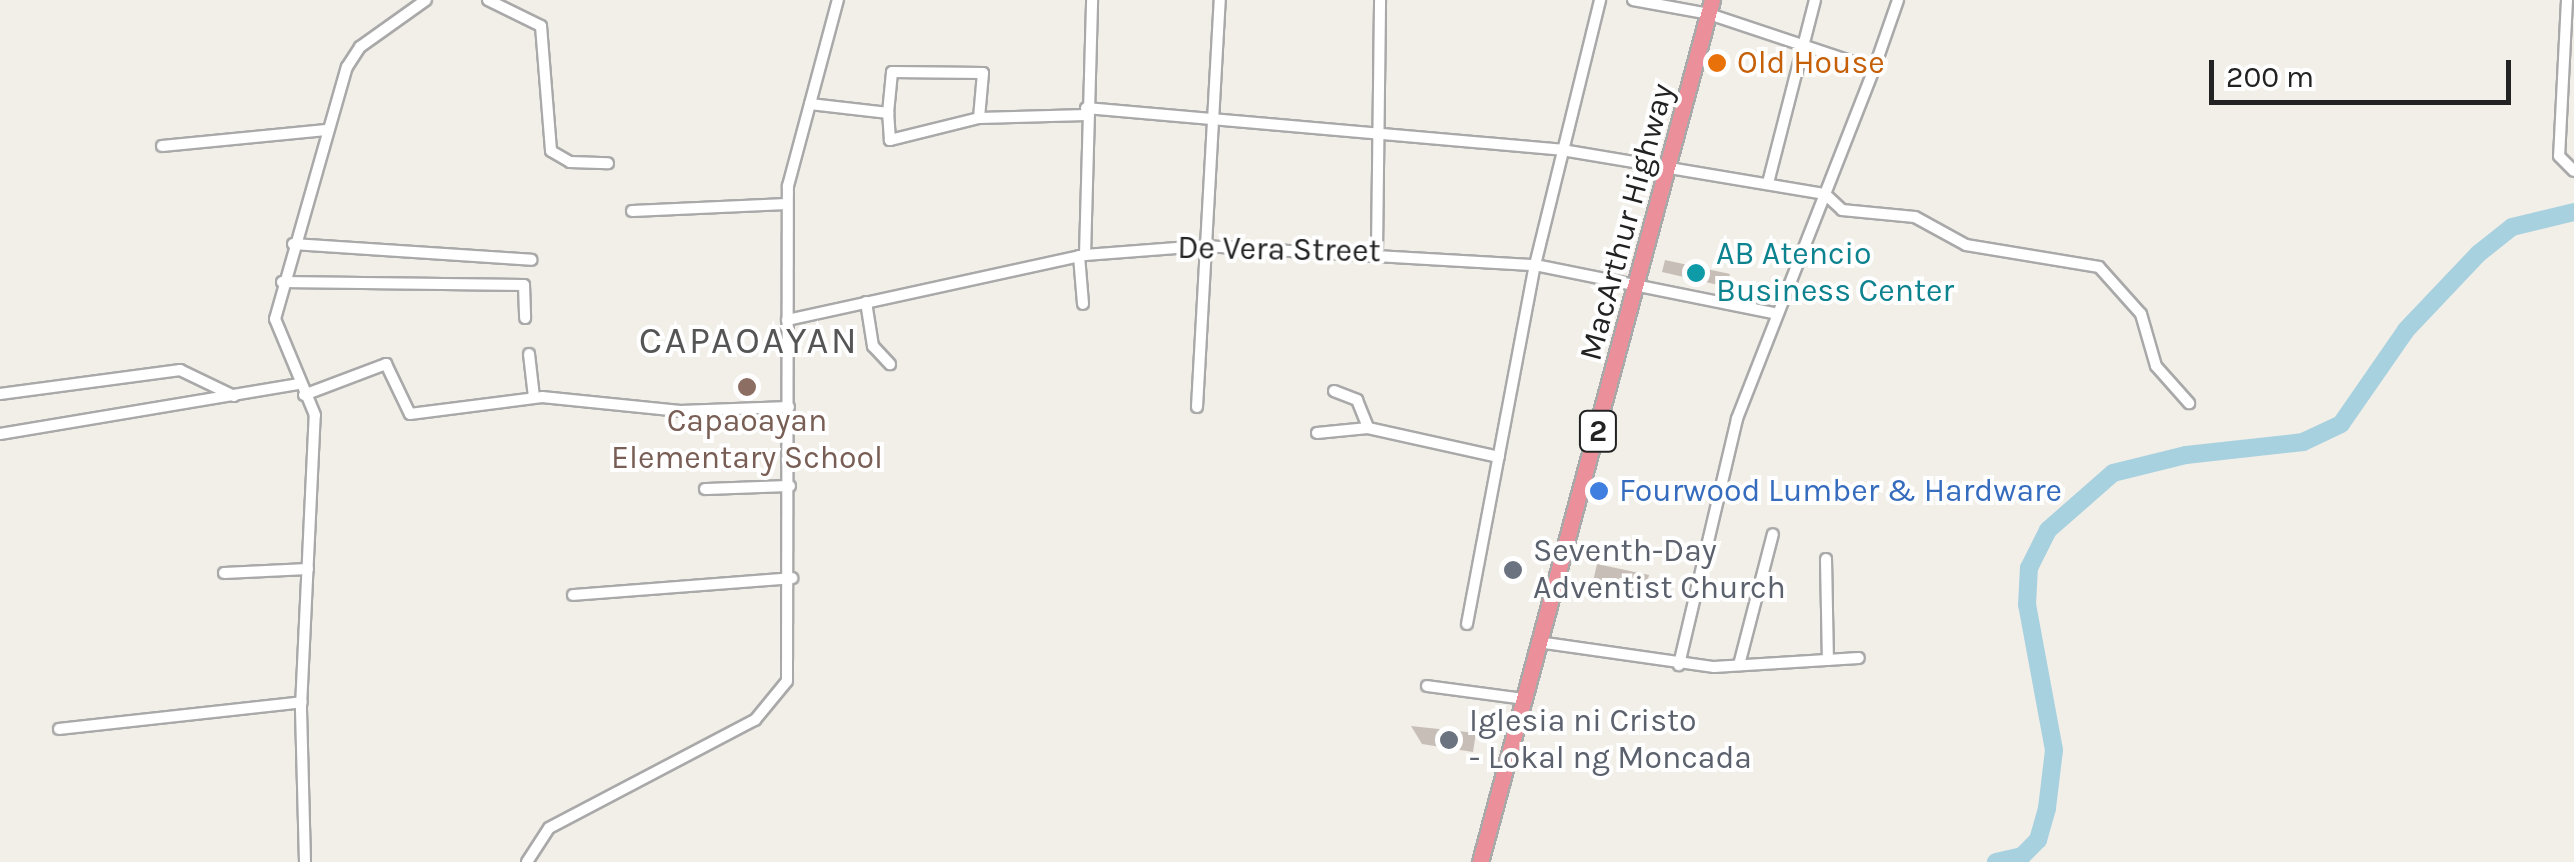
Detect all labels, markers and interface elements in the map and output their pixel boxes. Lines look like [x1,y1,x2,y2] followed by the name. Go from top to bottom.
[2214,40,2516,102] scale bar
[1737,44,1885,82] place label: Old House
[1706,52,1728,74] marker: Old House
[2226,59,2314,95] text: 200 m
[1572,79,1682,365] street label: MacArthur Highway
[1177,229,1381,271] street label: De Vera Street
[1716,236,1954,311] place label: AB Atencio Business Center
[1685,262,1707,284] marker: AB Atencio Business Center
[639,318,859,364] district label: CAPAOAYAN
[736,376,758,398] marker: Capaoayan Elementary School
[611,403,883,478] place label: Capaoayan Elementary School
[1578,406,1618,456] road number: 2
[1619,472,2062,510] place label: Fourwood Lumber & Hardware
[1588,480,1610,502] marker: Fourwood Lumber & Hardware
[1533,533,1786,608] place label: Seventh-Day Adventist Church
[1502,559,1524,581] marker: Seventh-Day Adventist Church
[1469,703,1752,778] place label: Iglesia ni Cristo - Lokal ng Moncada
[1438,729,1460,751] marker: Iglesia ni Cristo - Lokal ng Moncada

